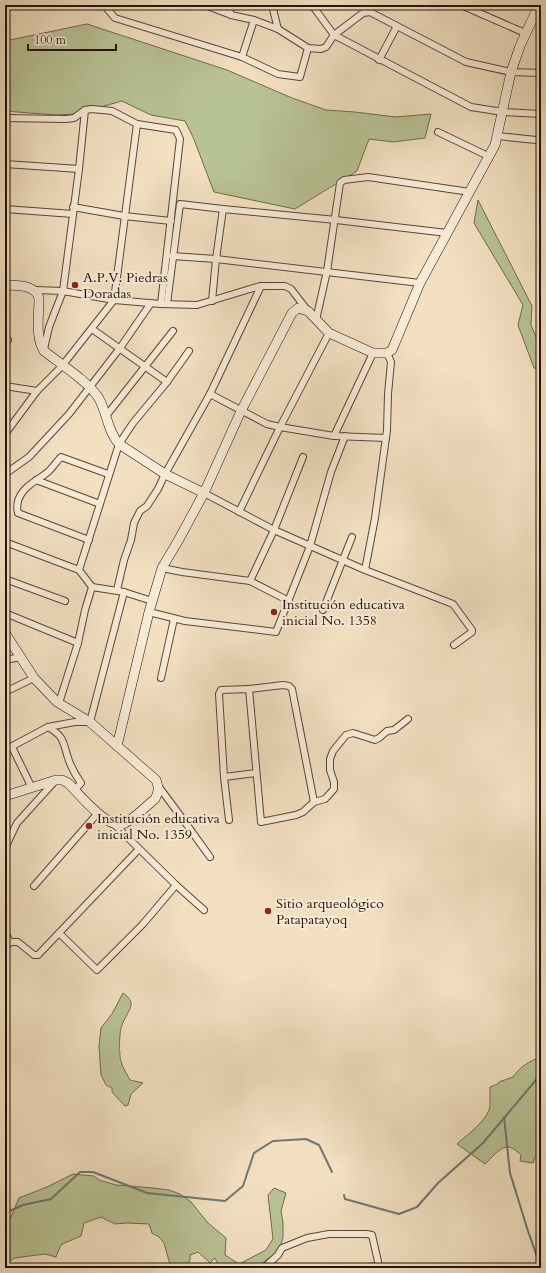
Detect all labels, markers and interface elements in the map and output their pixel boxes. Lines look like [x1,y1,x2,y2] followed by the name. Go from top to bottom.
[28,26,116,52] scale bar
[34,32,67,48] text: 100 m
[83,268,168,303] place label: A.P.V. Piedras Doradas
[70,280,80,290] marker: A.P.V. Piedras Doradas
[282,595,405,630] place label: Institución educativa inicial No. 1358
[269,607,279,617] marker: Institución educativa inicial No. 1358
[97,809,220,844] place label: Institución educativa inicial No. 1359
[84,821,94,831] marker: Institución educativa inicial No. 1359
[276,894,384,929] place label: Sitio arqueológico Patapatayoq
[263,906,273,916] marker: Sitio arqueológico Patapatayoq

